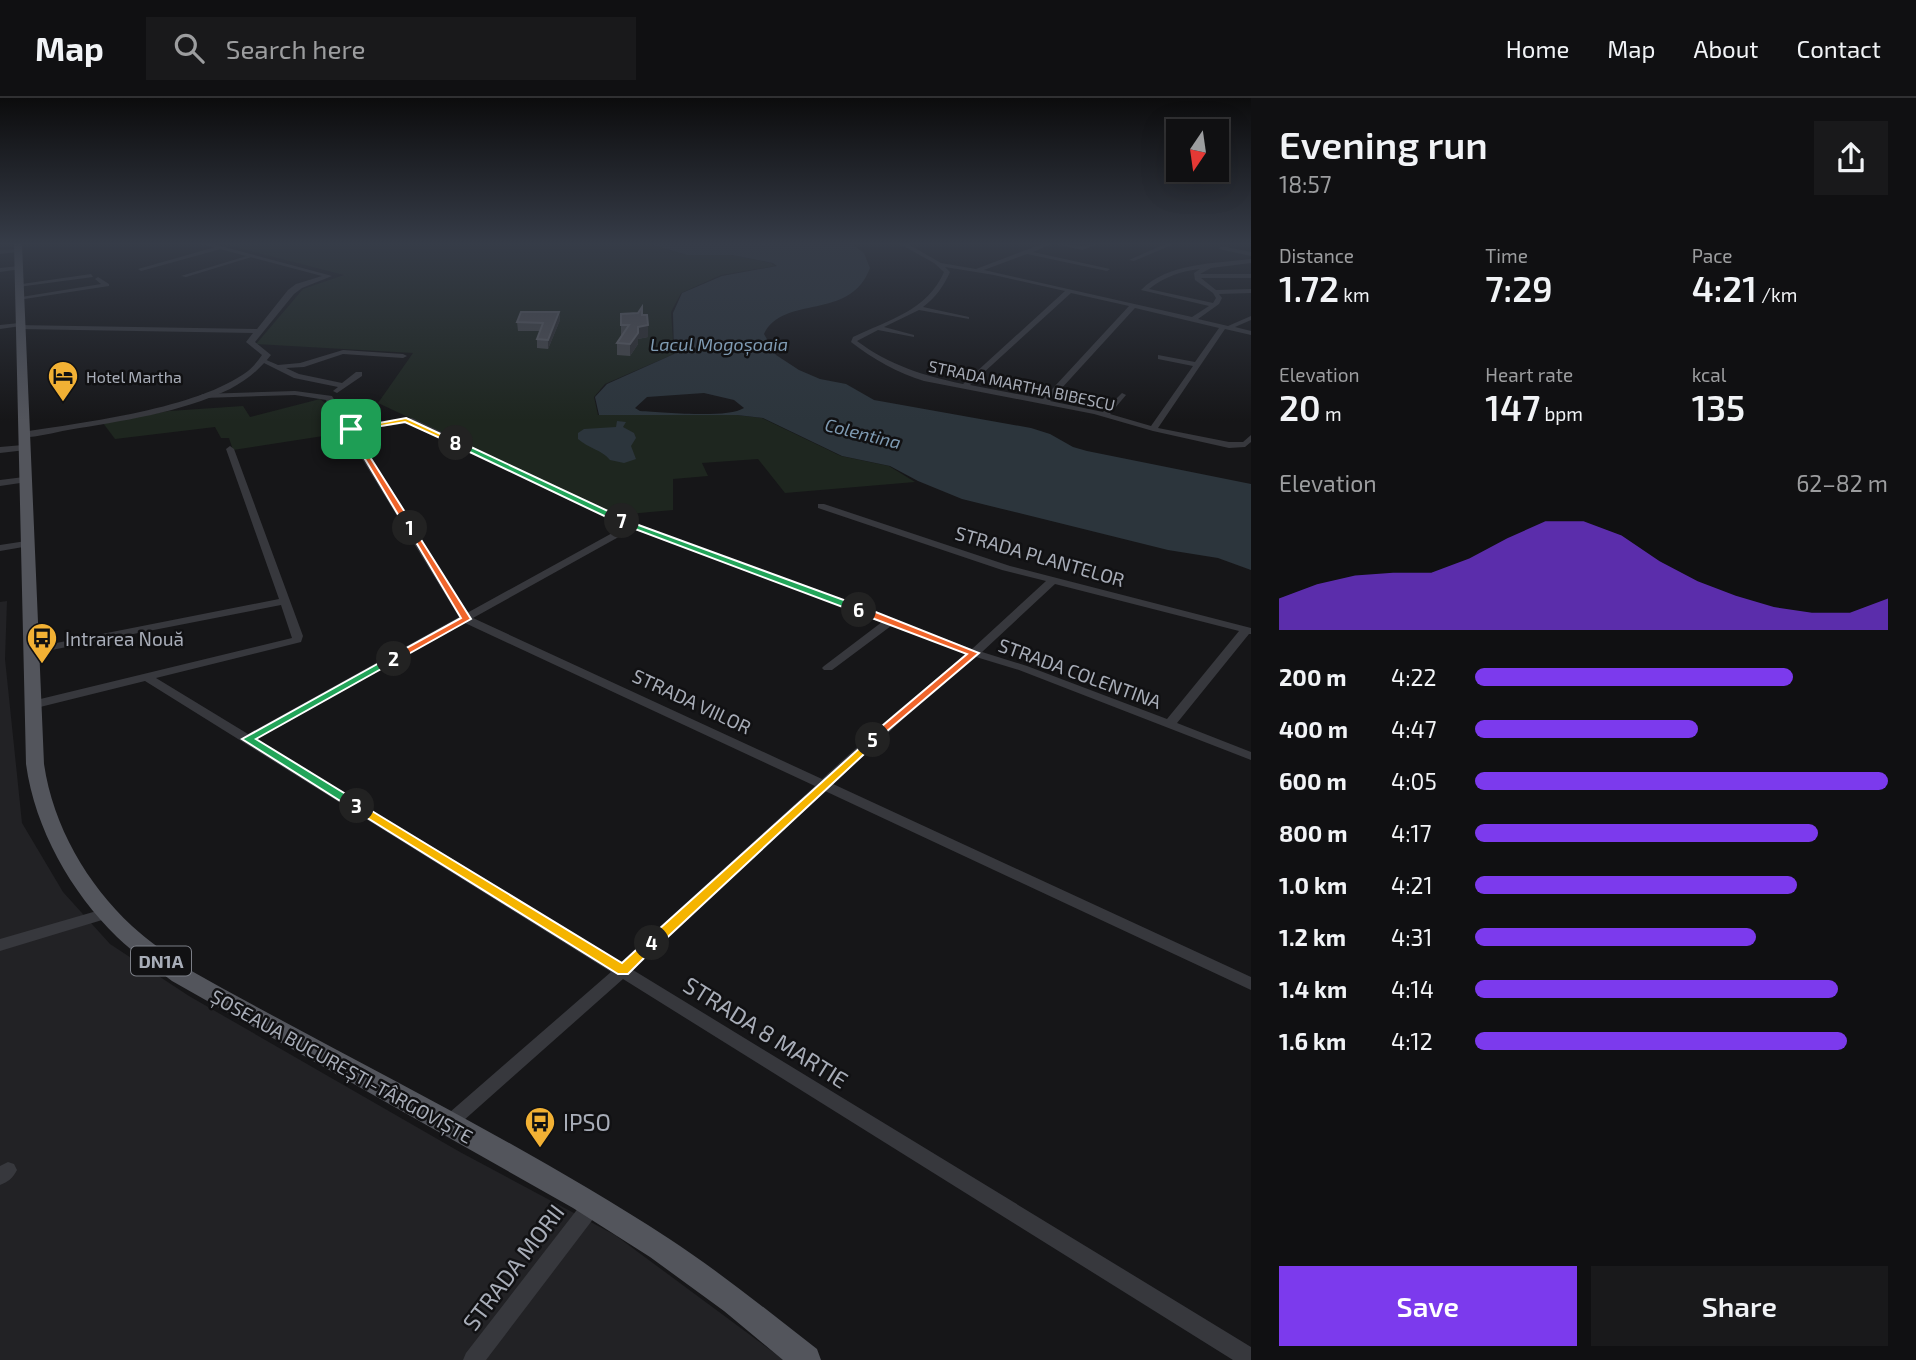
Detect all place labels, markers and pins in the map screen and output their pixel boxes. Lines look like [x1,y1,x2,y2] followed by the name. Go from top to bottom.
[46,359,80,403] hotel icon: Hotel Martha
[86,367,182,386] place label: Hotel Martha
[321,399,381,459] pin
[438,426,474,460] pin: 8
[604,504,640,538] pin: 7
[392,510,428,546] pin: 1
[842,592,876,628] pin: 6
[25,621,59,665] bus stop icon: Intrarea Nouă
[65,627,184,650] place label: Intrarea Nouă
[376,642,412,676] pin: 2
[856,722,890,758] pin: 5
[340,788,374,824] pin: 3
[634,926,670,960] pin: 4
[523,1105,557,1149] bus stop icon: IPSO
[563,1108,611,1136] place label: IPSO

